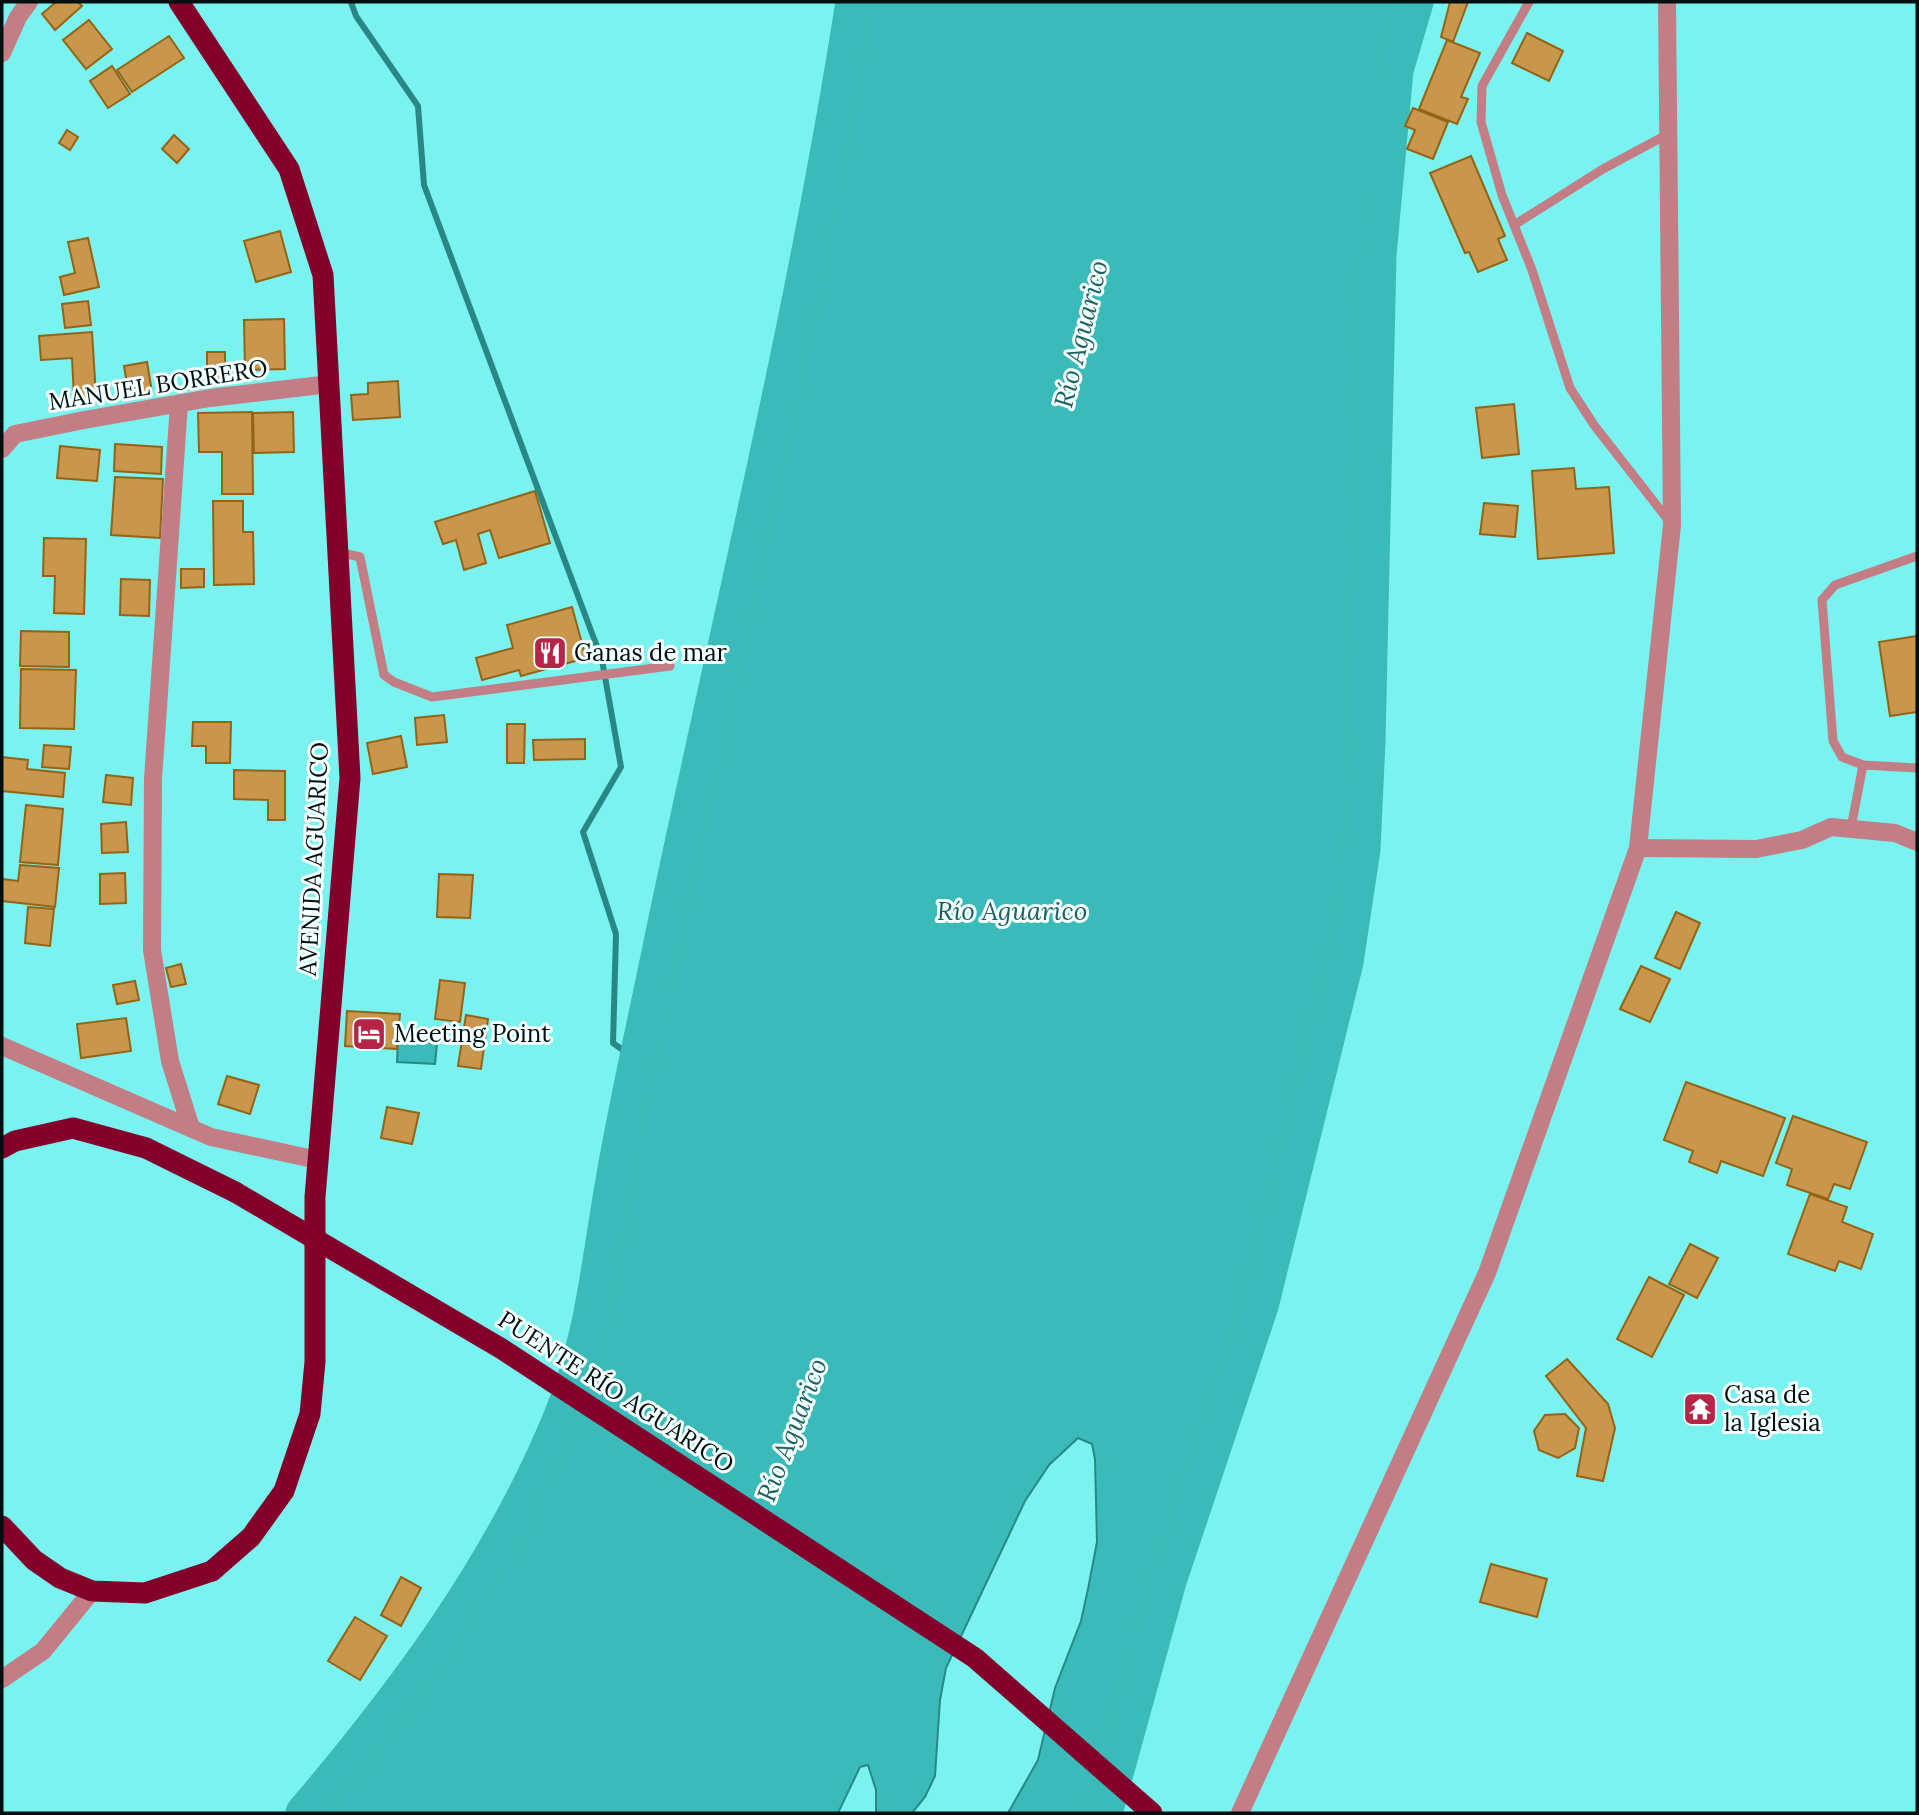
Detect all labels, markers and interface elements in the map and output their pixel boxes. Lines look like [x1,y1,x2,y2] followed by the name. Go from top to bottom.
[1046,257,1115,411] water label: Río Aguarico
[46,352,270,417] street label: MANUEL BORRERO
[531,634,569,672] restaurant icon: Ganas de mar
[574,637,728,668] place label: Ganas de mar
[292,741,335,978] street label: AVENIDA AGUARICO
[937,894,1087,927] water label: Río Aguarico
[350,1015,388,1053] hotel icon: Meeting Point
[394,1018,551,1049] place label: Meeting Point
[492,1304,740,1479] street label: PUENTE RÍO AGUARICO
[749,1354,834,1506] water label: Río Aguarico
[1724,1379,1821,1438] place label: Casa de la Iglesia
[1681,1390,1719,1428] temple icon: Casa de la Iglesia

